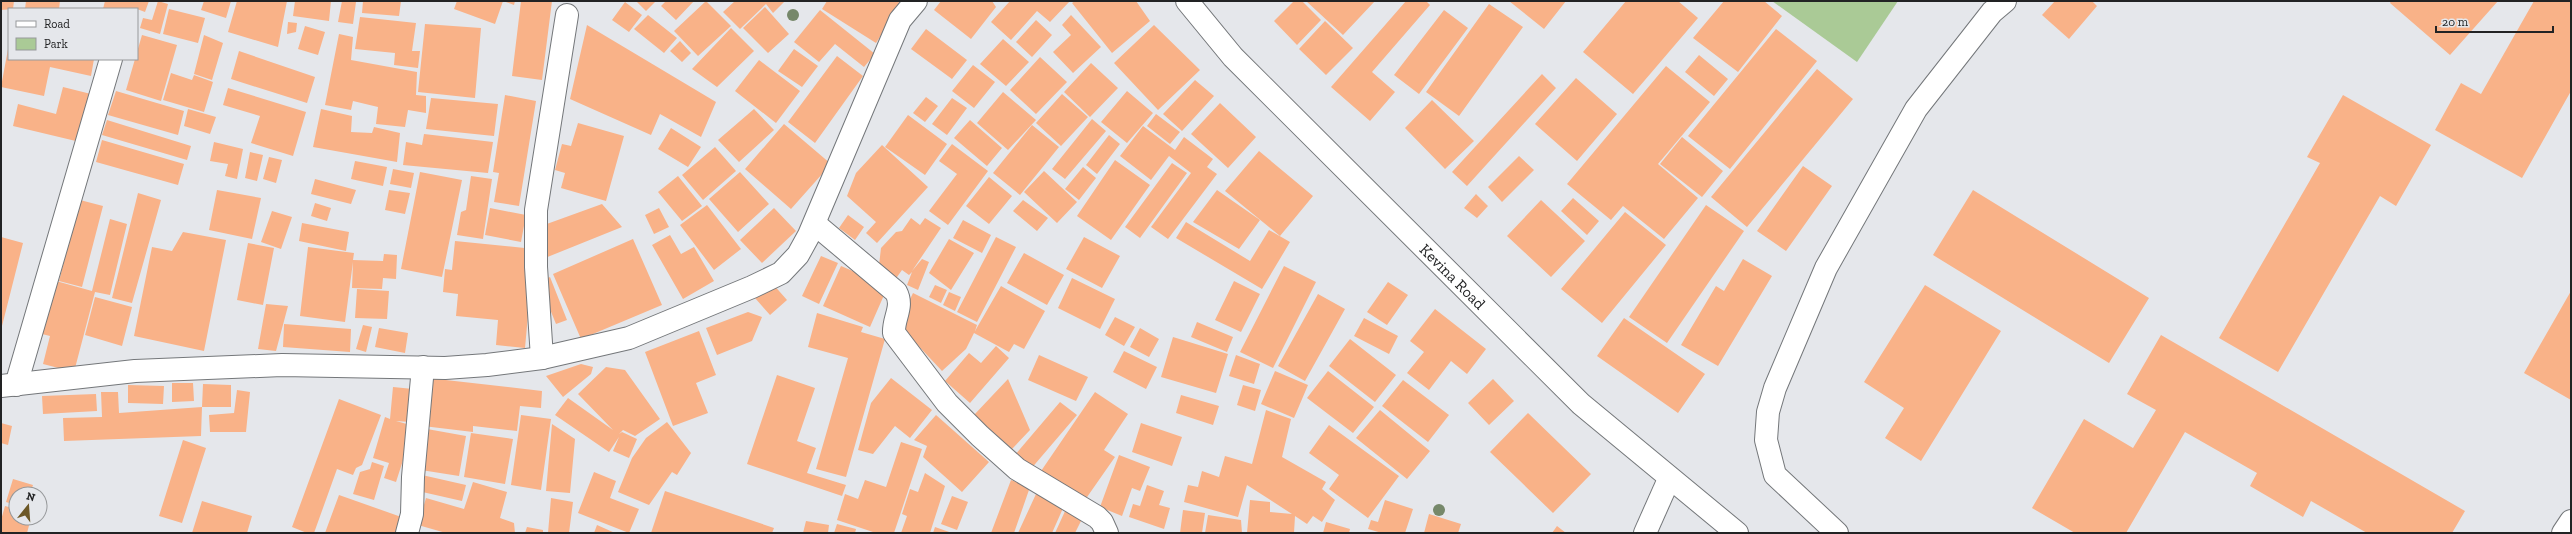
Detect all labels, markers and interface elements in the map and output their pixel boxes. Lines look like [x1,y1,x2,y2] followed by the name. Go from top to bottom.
[8,8,138,60] legend
[2436,8,2553,34] scale bar
[2442,15,2469,29] text: 20 m
[44,17,70,31] text: Road
[44,37,69,51] text: Park
[1416,240,1489,313] street label: Kevina Road
[8,486,48,526] north arrow
[25,489,37,505] text: N

